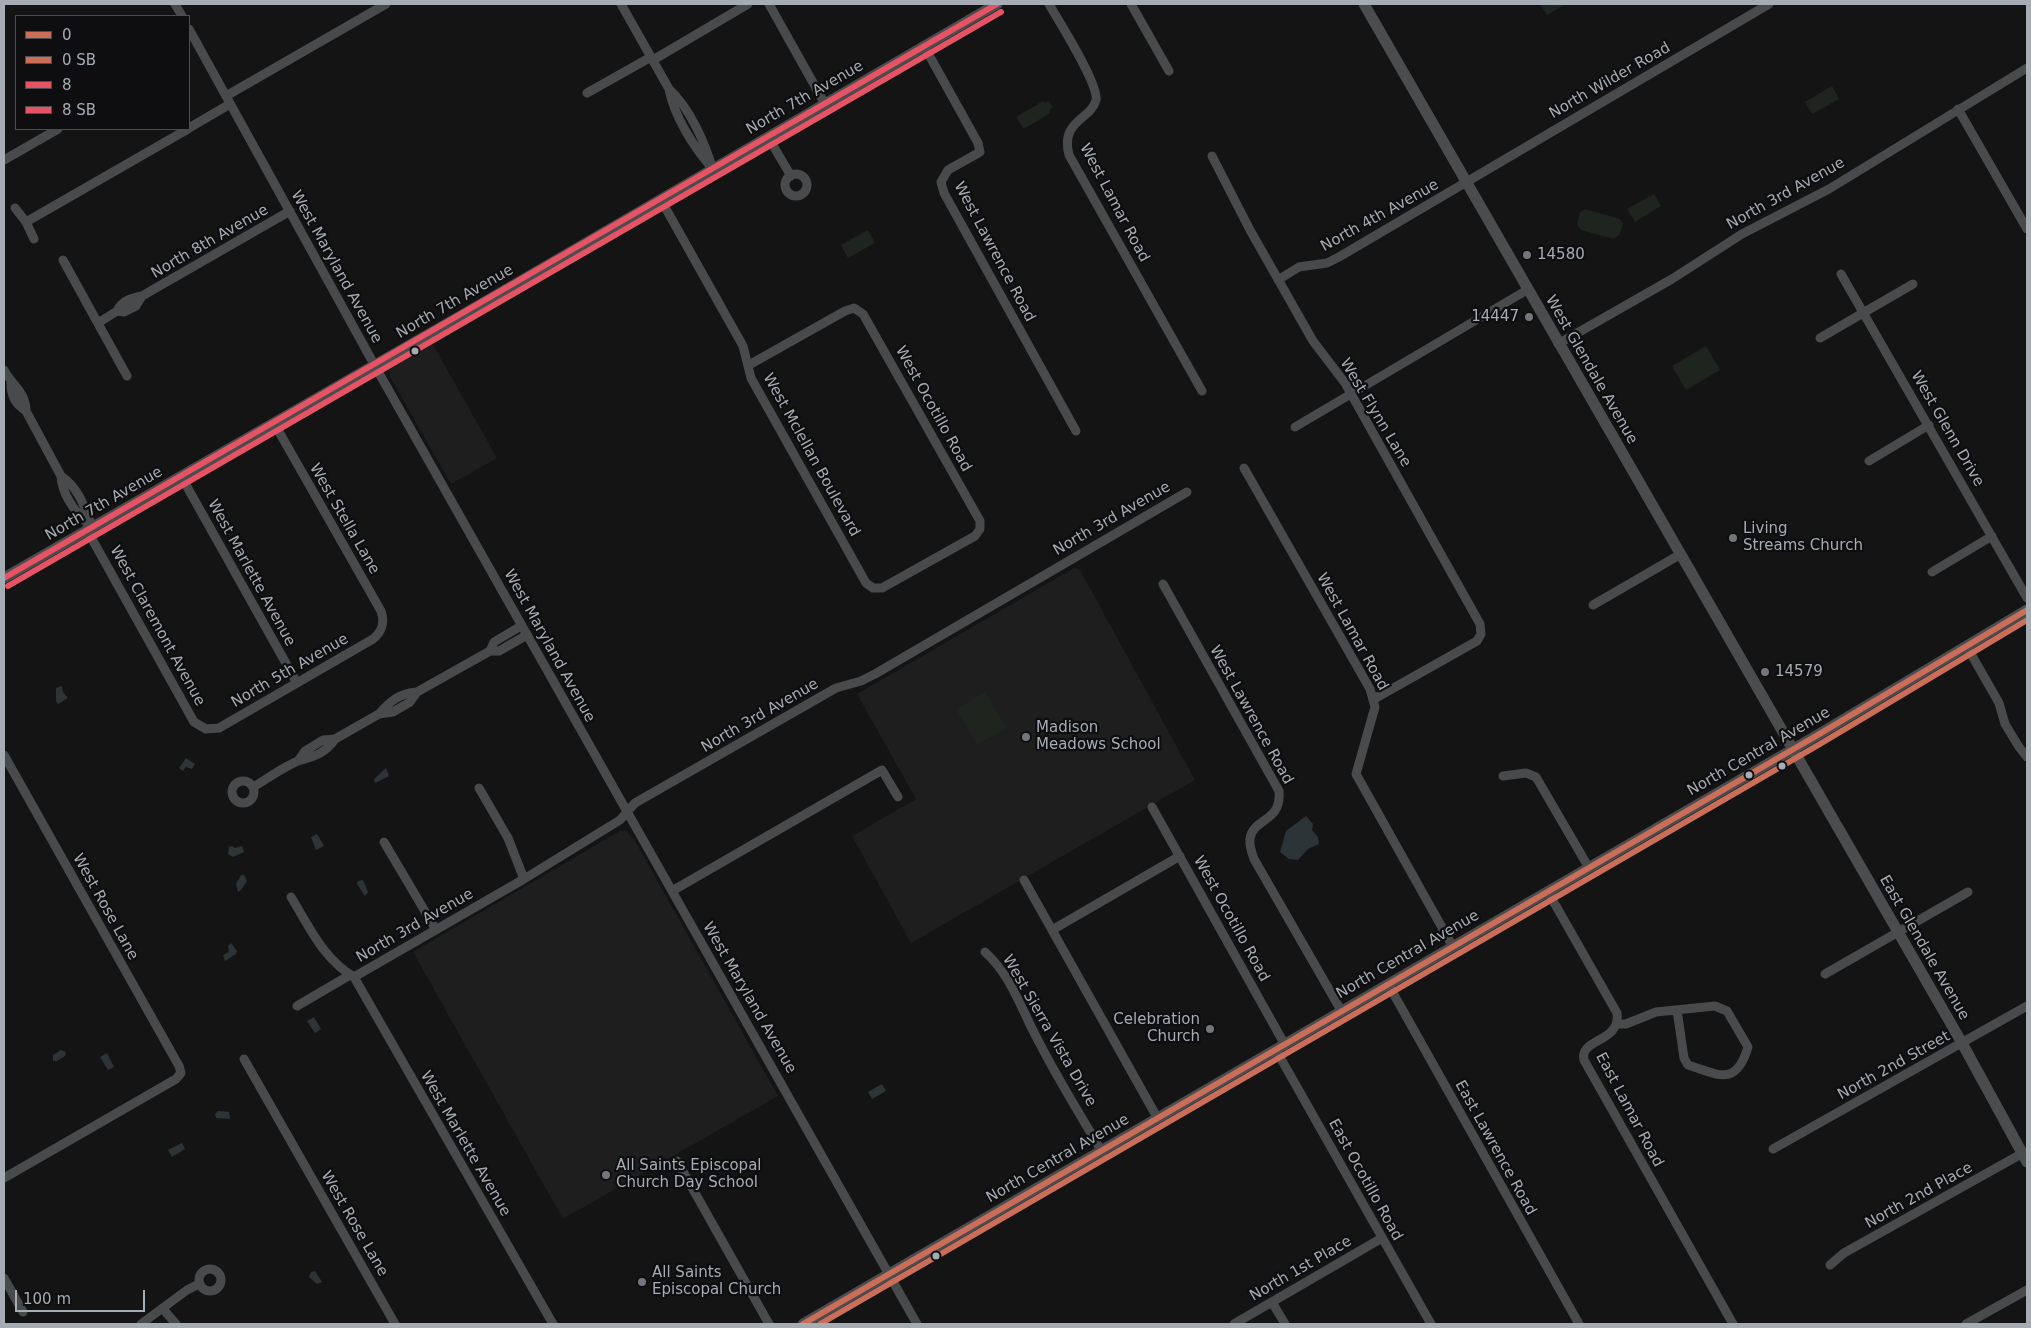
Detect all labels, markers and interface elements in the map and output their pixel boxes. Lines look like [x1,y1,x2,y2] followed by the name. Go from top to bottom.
[15,15,190,130] legend
[62,26,72,44] text: 0
[1546,39,1674,123] street label: North Wilder Road
[62,51,96,69] text: 0 SB
[743,57,867,139] street label: North 7th Avenue
[62,76,72,94] text: 8
[62,101,96,119] text: 8 SB
[1075,141,1153,265] street label: West Lamar Road
[1724,154,1848,234] street label: North 3rd Avenue
[1318,176,1442,256] street label: North 4th Avenue
[949,179,1039,325] street label: West Lawrence Road
[287,188,385,346] street label: West Maryland Avenue
[148,201,272,283] street label: North 8th Avenue
[1537,246,1585,264] place label: 14580
[1521,249,1533,261] marker: 14580
[393,261,517,343] street label: North 7th Avenue
[1541,292,1641,448] street label: West Glendale Avenue
[1471,308,1519,326] place label: 14447
[1523,311,1535,323] marker: 14447
[891,343,975,475] street label: West Ocotillo Road
[410,346,420,356] unlabelled marker
[1336,355,1414,471] street label: West Flynn Lane
[1907,368,1987,490] street label: West Glenn Drive
[759,370,863,540] street label: West Mclellan Boulevard
[305,460,383,578] street label: West Stella Lane
[42,463,166,545] street label: North 7th Avenue
[1050,478,1174,560] street label: North 3rd Avenue
[203,497,299,649] street label: West Marlette Avenue
[1743,520,1863,555] place label: Living Streams Church
[1727,532,1739,544] marker: Living Streams Church
[105,543,209,709] street label: West Claremont Avenue
[500,567,598,725] street label: West Maryland Avenue
[1312,570,1392,694] street label: West Lamar Road
[228,630,352,712] street label: North 5th Avenue
[1205,642,1297,788] street label: West Lawrence Road
[1775,663,1823,681] place label: 14579
[1759,666,1771,678] marker: 14579
[698,675,822,757] street label: North 3rd Avenue
[1684,704,1834,800] street label: North Central Avenue
[1036,719,1161,754] place label: Madison Meadows School
[1020,731,1032,743] marker: Madison Meadows School
[1777,761,1787,771] unlabelled marker
[1744,770,1754,780] unlabelled marker
[68,851,142,963] street label: West Rose Lane
[1189,853,1273,985] street label: West Ocotillo Road
[1875,872,1973,1024] street label: East Glendale Avenue
[353,885,477,967] street label: North 3rd Avenue
[1333,907,1483,1003] street label: North Central Avenue
[698,919,800,1077] street label: West Maryland Avenue
[998,952,1100,1110] street label: West Sierra Vista Drive
[1113,1011,1200,1046] place label: Celebration Church
[1204,1023,1216,1035] marker: Celebration Church
[1835,1028,1953,1104] street label: North 2nd Street
[1591,1050,1667,1170] street label: East Lamar Road
[416,1068,514,1220] street label: West Marlette Avenue
[1450,1077,1540,1219] street label: East Lawrence Road
[983,1111,1133,1207] street label: North Central Avenue
[1324,1116,1406,1244] street label: East Ocotillo Road
[616,1157,762,1192] place label: All Saints Episcopal Church Day School
[1862,1159,1976,1233] street label: North 2nd Place
[317,1168,391,1280] street label: West Rose Lane
[600,1169,612,1181] marker: All Saints Episcopal Church Day School
[1247,1233,1355,1305] street label: North 1st Place
[931,1251,941,1261] unlabelled marker
[652,1264,781,1299] place label: All Saints Episcopal Church
[636,1276,648,1288] marker: All Saints Episcopal Church
[18,1280,148,1312] scale bar
[23,1290,71,1308] text: 100 m

